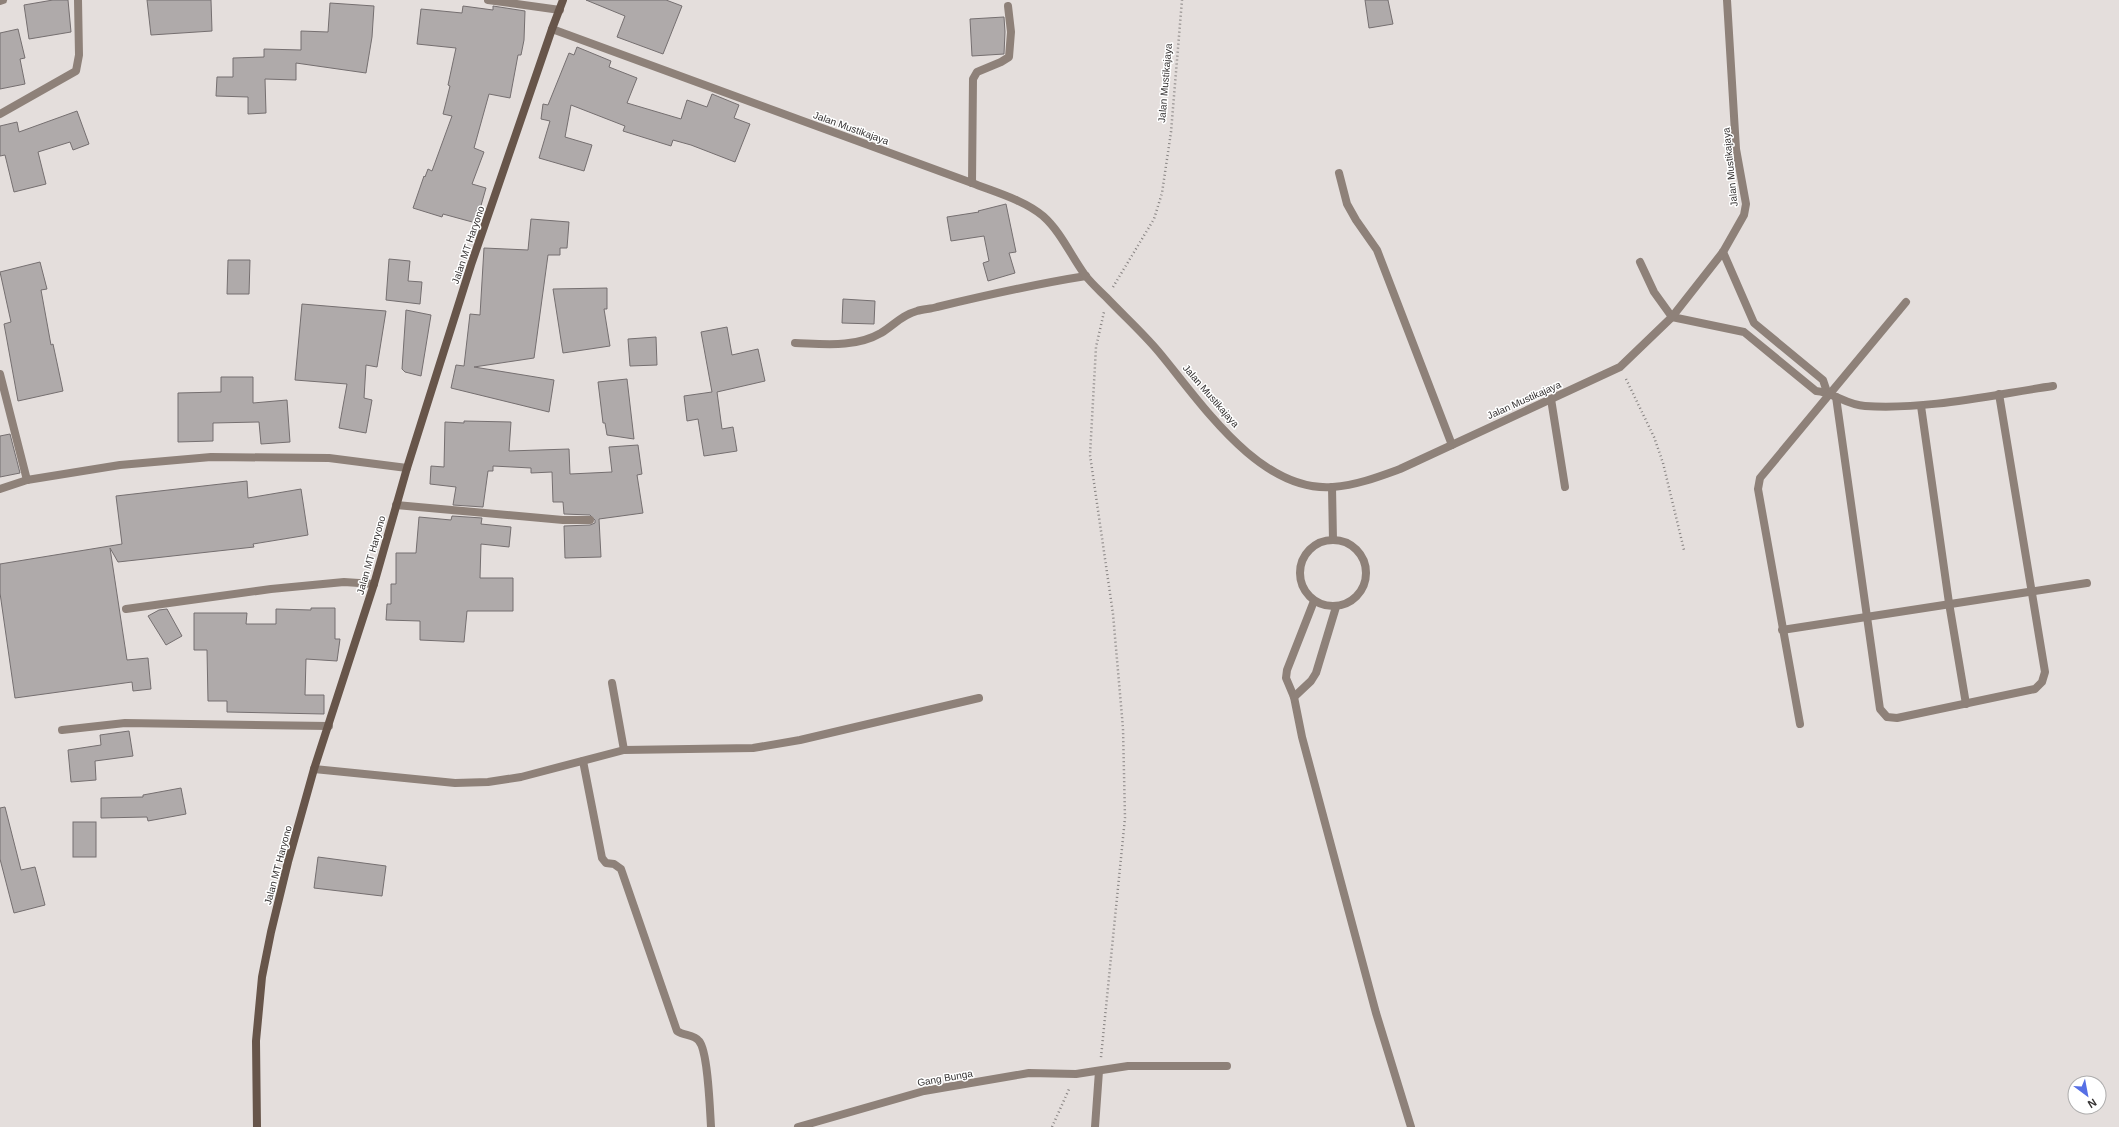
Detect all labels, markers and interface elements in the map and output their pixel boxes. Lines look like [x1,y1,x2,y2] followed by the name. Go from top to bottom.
[1156,42,1174,123] street label: Jalan Mustikajaya
[812,109,891,147] street label: Jalan Mustikajaya
[1720,126,1740,207] street label: Jalan Mustikajaya
[450,204,487,285] street label: Jalan MT Haryono
[1181,362,1242,430] street label: Jalan Mustikajaya
[1485,379,1563,421] street label: Jalan Mustikajaya
[354,514,388,596] street label: Jalan MT Haryono
[262,824,294,906] street label: Jalan MT Haryono
[916,1068,974,1088] street label: Gang Bunga
[2067,1075,2107,1115] north arrow
[2086,1096,2099,1111] text: N

